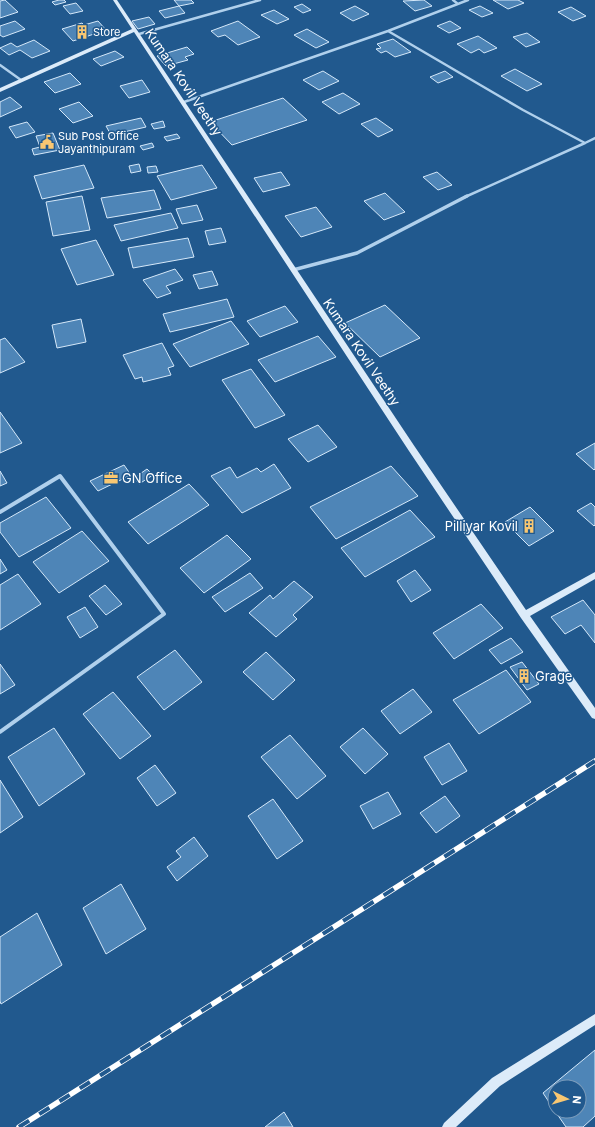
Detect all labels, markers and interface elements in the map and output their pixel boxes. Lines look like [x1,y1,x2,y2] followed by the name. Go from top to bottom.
[74,24,90,40] building icon: Store
[93,25,121,39] place label: Store
[142,25,226,139] street label: Kumara Kovil Veethy
[58,129,139,156] place label: Sub Post Office Jayanthipuram
[39,134,55,150] public building icon: Sub Post Office Jayanthipuram
[320,295,404,409] street label: Kumara Kovil Veethy
[103,470,119,486] office icon: GN Office
[122,470,182,486] place label: GN Office
[445,518,518,534] place label: Pilliyar Kovil
[521,518,537,534] building icon: Pilliyar Kovil
[516,668,532,684] building icon: Grage
[535,668,572,684] place label: Grage
[547,1079,587,1119] north arrow
[570,1095,584,1105] text: N

